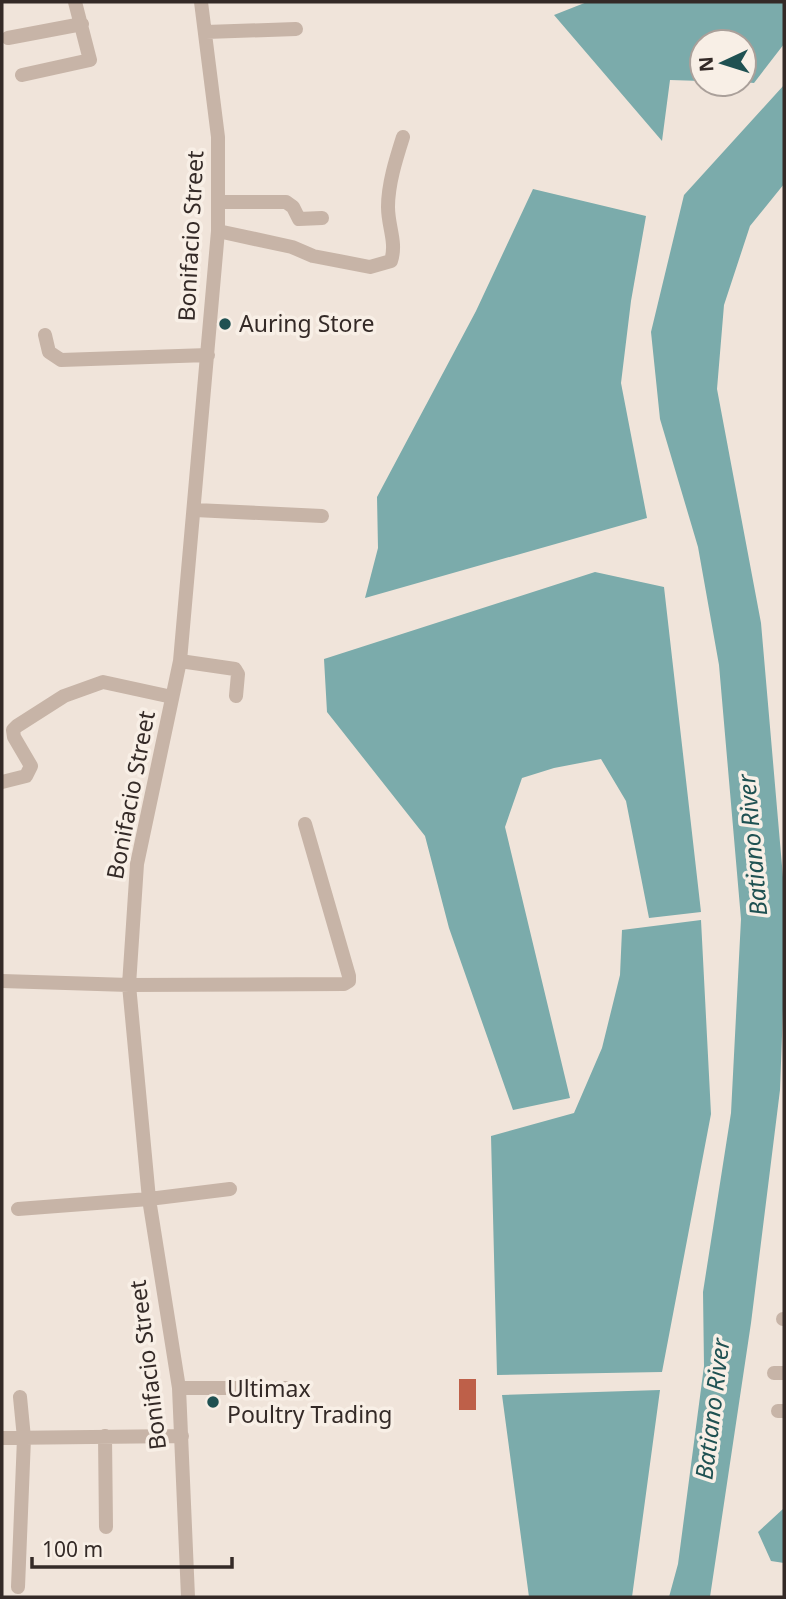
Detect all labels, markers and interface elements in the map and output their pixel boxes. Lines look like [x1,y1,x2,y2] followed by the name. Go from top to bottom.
[688,28,758,98] north arrow
[693,56,720,73] text: N
[170,150,210,322] street label: Bonifacio Street
[239,307,375,339] place label: Auring Store
[217,316,233,332] marker: Auring Store
[98,708,162,882] street label: Bonifacio Street
[729,771,774,917] water label: Batiano River
[121,1278,173,1452] street label: Bonifacio Street
[686,1335,737,1481] water label: Batiano River
[227,1372,393,1430] place label: Ultimax Poultry Trading
[205,1394,221,1410] marker: Ultimax Poultry Trading
[32,1526,231,1570] scale bar
[42,1535,103,1563] text: 100 m

